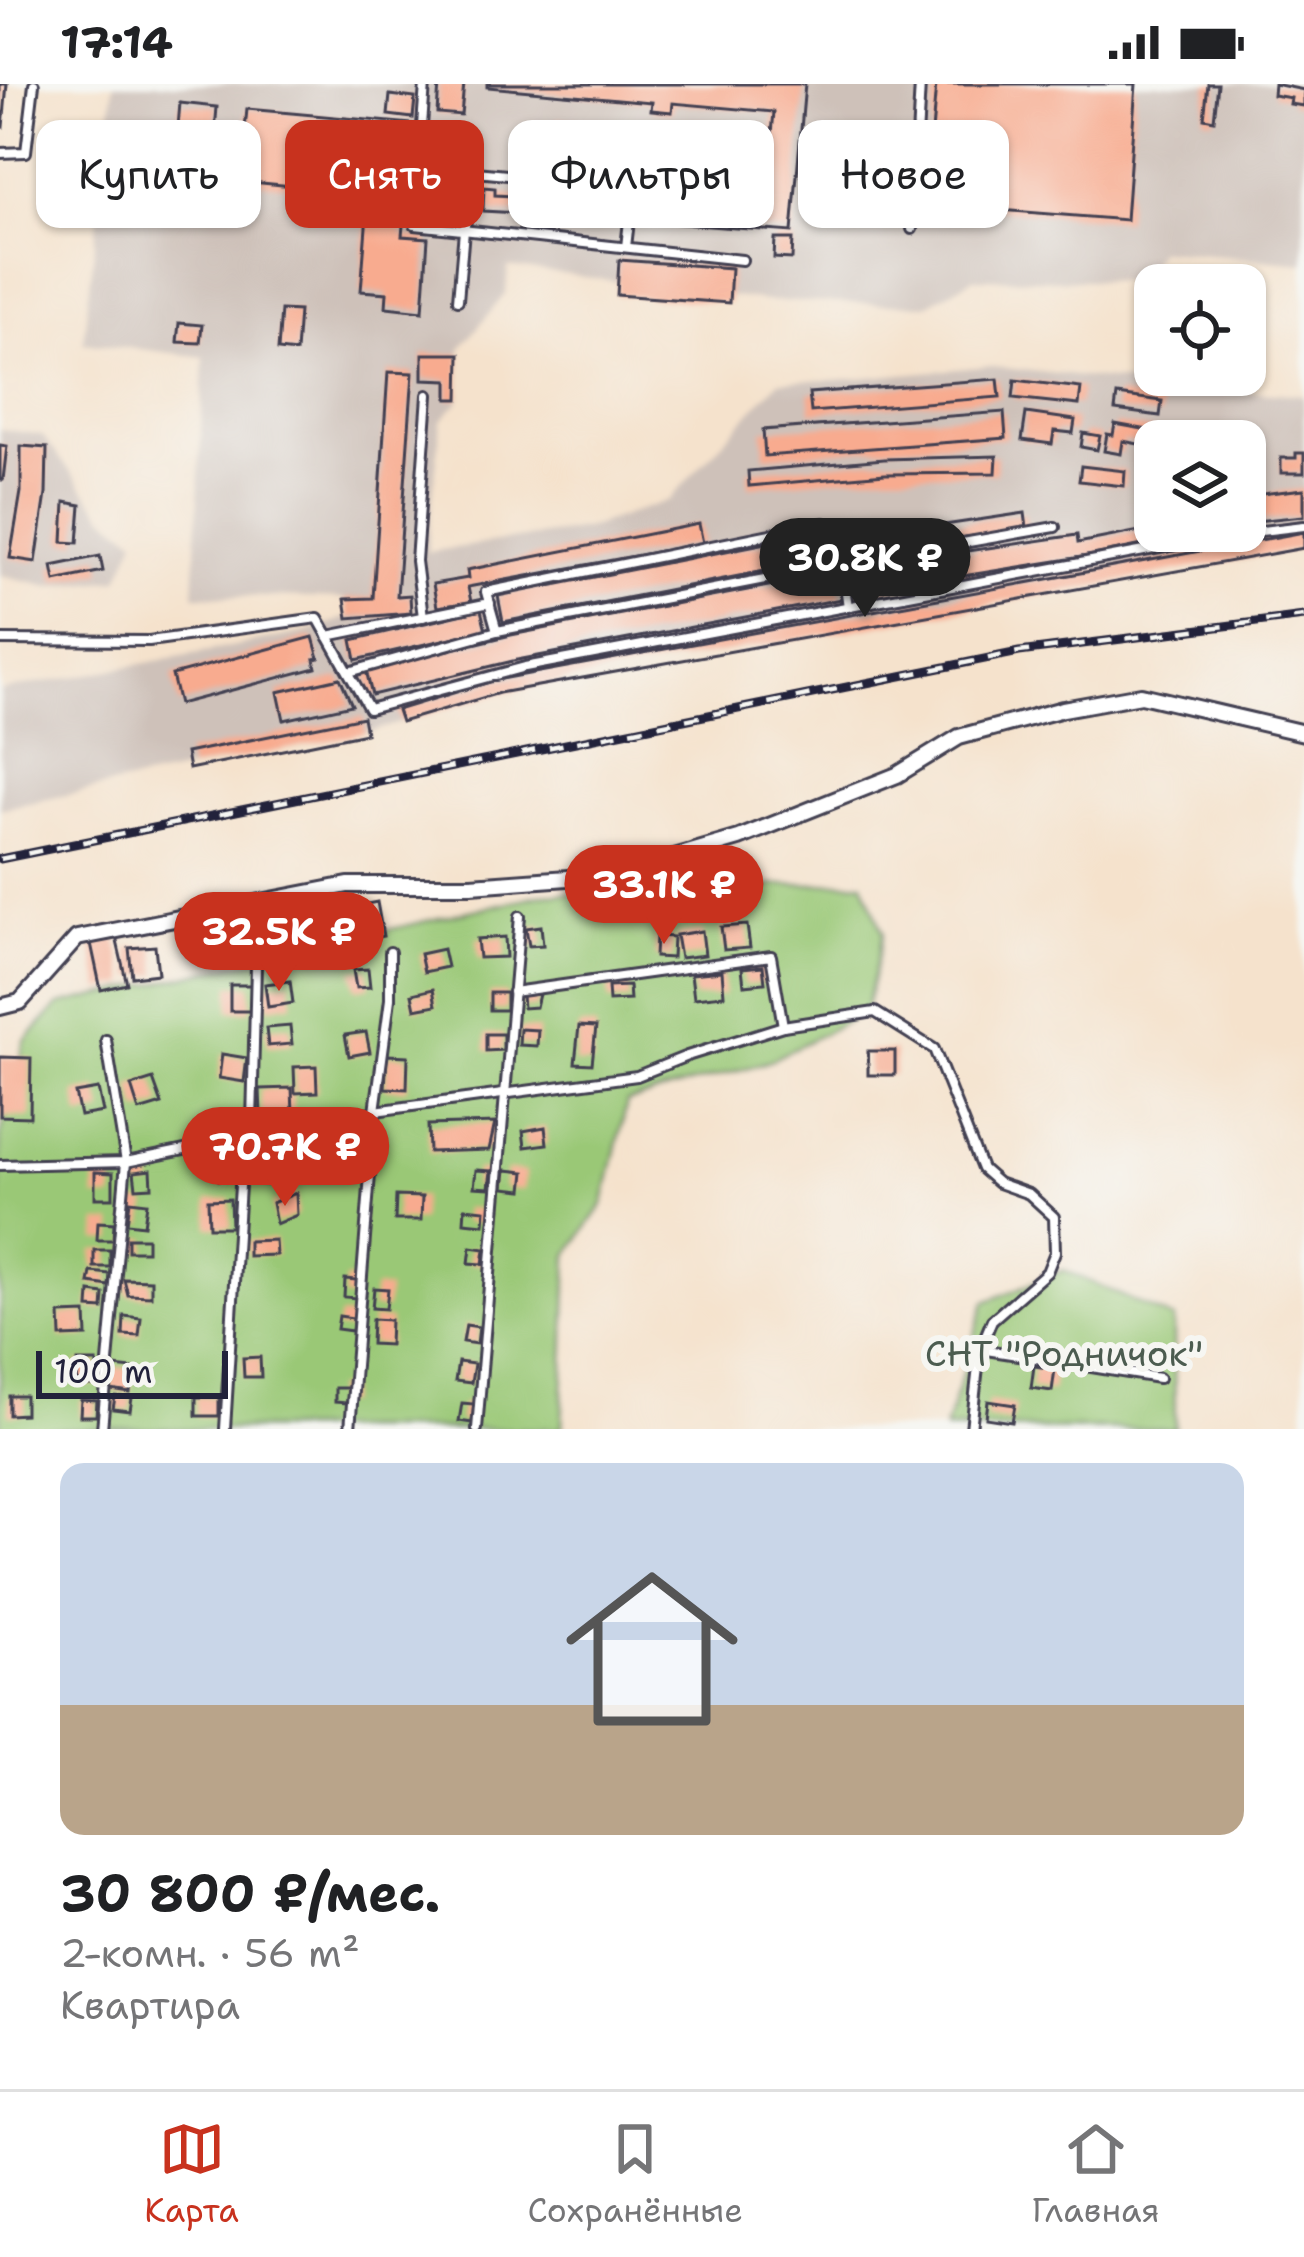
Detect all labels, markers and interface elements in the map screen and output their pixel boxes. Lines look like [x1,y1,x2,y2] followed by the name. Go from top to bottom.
[60,12,173,72] text: 17:14
[36,120,261,228] chip: Купить
[285,120,484,228] chip: Снять
[508,120,774,228] chip: Фильтры
[798,120,1009,228] chip: Новое
[1134,264,1266,552] map controls
[1134,264,1266,396] button: locate
[1134,420,1266,552] button: layers
[754,518,976,620] pin: 30.8K ₽
[786,531,944,583] text: 30.8K ₽
[553,845,775,947] pin: 33.1K ₽
[591,858,737,910] text: 33.1K ₽
[168,892,390,994] pin: 32.5K ₽
[201,905,357,957] text: 32.5K ₽
[174,1107,396,1209] pin: 70.7K ₽
[208,1120,362,1172] text: 70.7K ₽
[925,1329,1203,1378] park label: СНТ "Родничок"
[36,1345,228,1398] scale bar
[54,1349,153,1394] text: 100 m
[544,1541,760,1757] icon: home
[60,1859,440,1927] text: 30 800 ₽/мес.
[60,1927,360,1979] text: 2-комн. · 56 m²
[60,1979,240,2031] text: Квартира
[144,2116,239,2233] tab: Карта
[527,2116,743,2233] tab: Сохранённые
[1032,2116,1160,2233] tab: Главная

